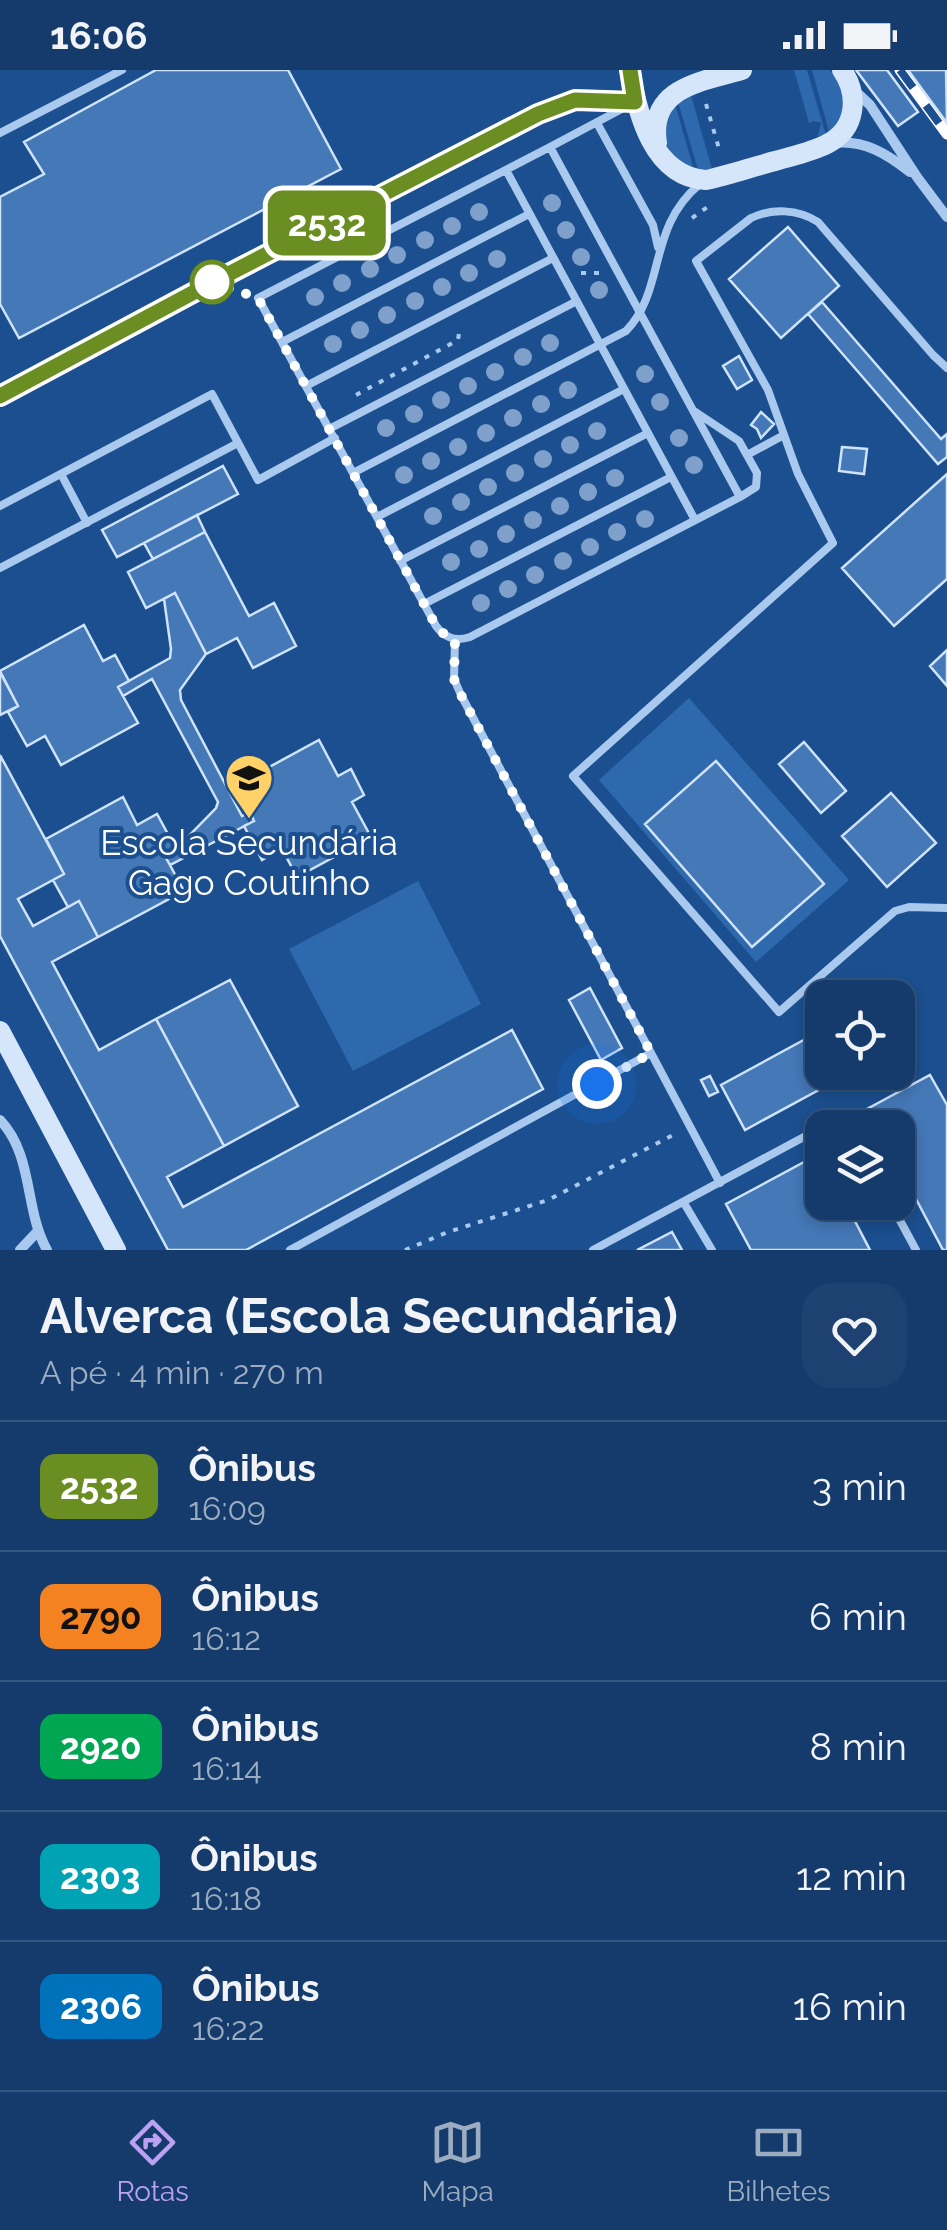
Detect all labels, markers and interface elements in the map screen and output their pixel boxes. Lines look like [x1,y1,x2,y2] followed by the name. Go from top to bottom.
[50,13,148,58] text: 16:06
[257,190,397,256] line badge: 2532
[288,203,366,244] text: 2532
[191,261,233,303] unlabelled marker
[223,752,275,820] school or university icon: Escola Secundária Gago Coutinho
[100,822,398,903] place label: Escola Secundária Gago Coutinho
[805,980,915,1220] map controls
[805,980,915,1090] button: locate
[572,1059,622,1109] your location
[805,1110,915,1220] button: layers
[802,1283,907,1388] button: heart
[40,1288,678,1344] text: Alverca (Escola Secundária)
[40,1354,324,1391] text: A pé · 4 min · 270 m
[188,1445,316,1490] text: Ônibus
[812,1464,907,1509] text: 3 min
[60,1466,138,1507] text: 2532
[188,1490,266,1527] text: 16:09
[191,1575,319,1620] text: Ônibus
[809,1594,907,1639] text: 6 min
[60,1596,141,1637] text: 2790
[191,1620,261,1657] text: 16:12
[192,1705,319,1750] text: Ônibus
[809,1724,907,1769] text: 8 min
[60,1726,142,1767] text: 2920
[192,1750,262,1787] text: 16:14
[190,1835,318,1880] text: Ônibus
[796,1854,907,1899] text: 12 min
[60,1856,140,1897] text: 2303
[190,1880,262,1917] text: 16:18
[192,1965,320,2010] text: Ônibus
[793,1984,907,2029] text: 16 min
[60,1986,142,2027] text: 2306
[192,2010,264,2047] text: 16:22
[116,2115,189,2208] tab: Rotas
[422,2115,494,2208] tab: Mapa
[727,2115,831,2208] tab: Bilhetes

